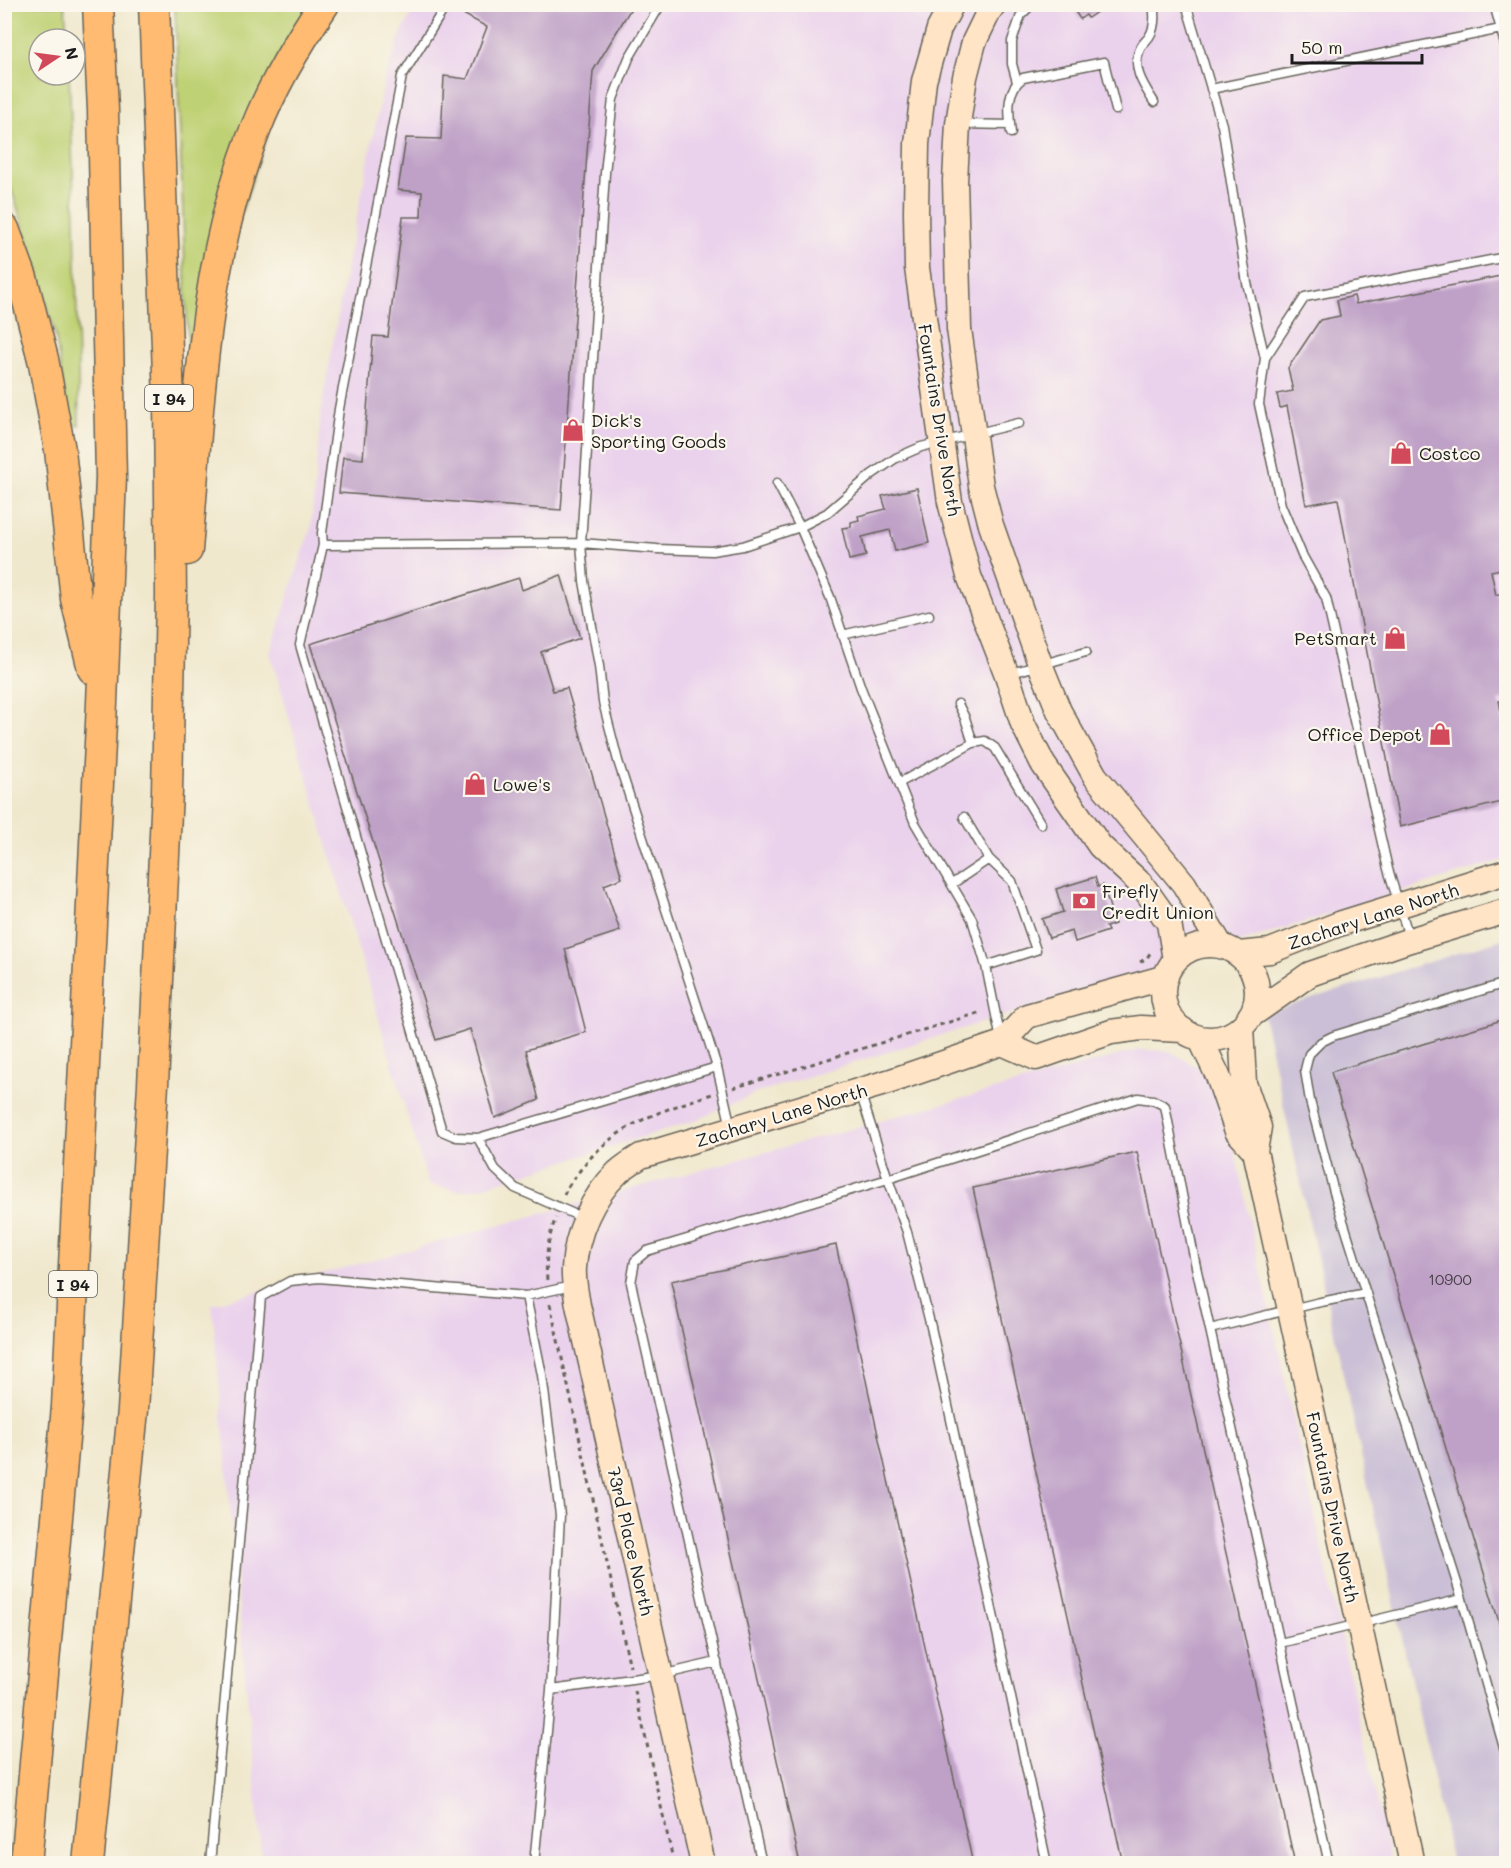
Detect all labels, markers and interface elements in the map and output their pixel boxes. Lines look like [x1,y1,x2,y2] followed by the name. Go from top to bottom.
[27,27,87,87] north arrow
[1292,27,1422,65] scale bar
[1301,35,1343,59] text: 50 m
[61,45,84,62] text: N
[913,322,967,518] street label: Fountains Drive North
[145,385,193,411] road number: I 94
[591,408,726,453] place label: Dick's Sporting Goods
[560,417,586,443] shop icon: Dick's Sporting Goods
[1388,440,1414,466] shop icon: Costco
[1419,441,1481,465] place label: Costco
[1382,625,1408,651] shop icon: PetSmart
[1294,626,1377,650] place label: PetSmart
[1427,721,1453,747] shop icon: Office Depot
[1308,722,1422,746] place label: Office Depot
[462,771,488,797] shop icon: Lowe's
[493,772,551,796] place label: Lowe's
[1285,877,1461,955] street label: Zachary Lane North
[1102,879,1214,924] place label: Firefly Credit Union
[1071,888,1097,914] bank icon: Firefly Credit Union
[692,1077,870,1153] street label: Zachary Lane North
[1428,1269,1472,1289] house number: 10900
[49,1271,97,1297] road number: I 94
[1301,1410,1365,1604] street label: Fountains Drive North
[602,1464,660,1618] street label: 73rd Place North

